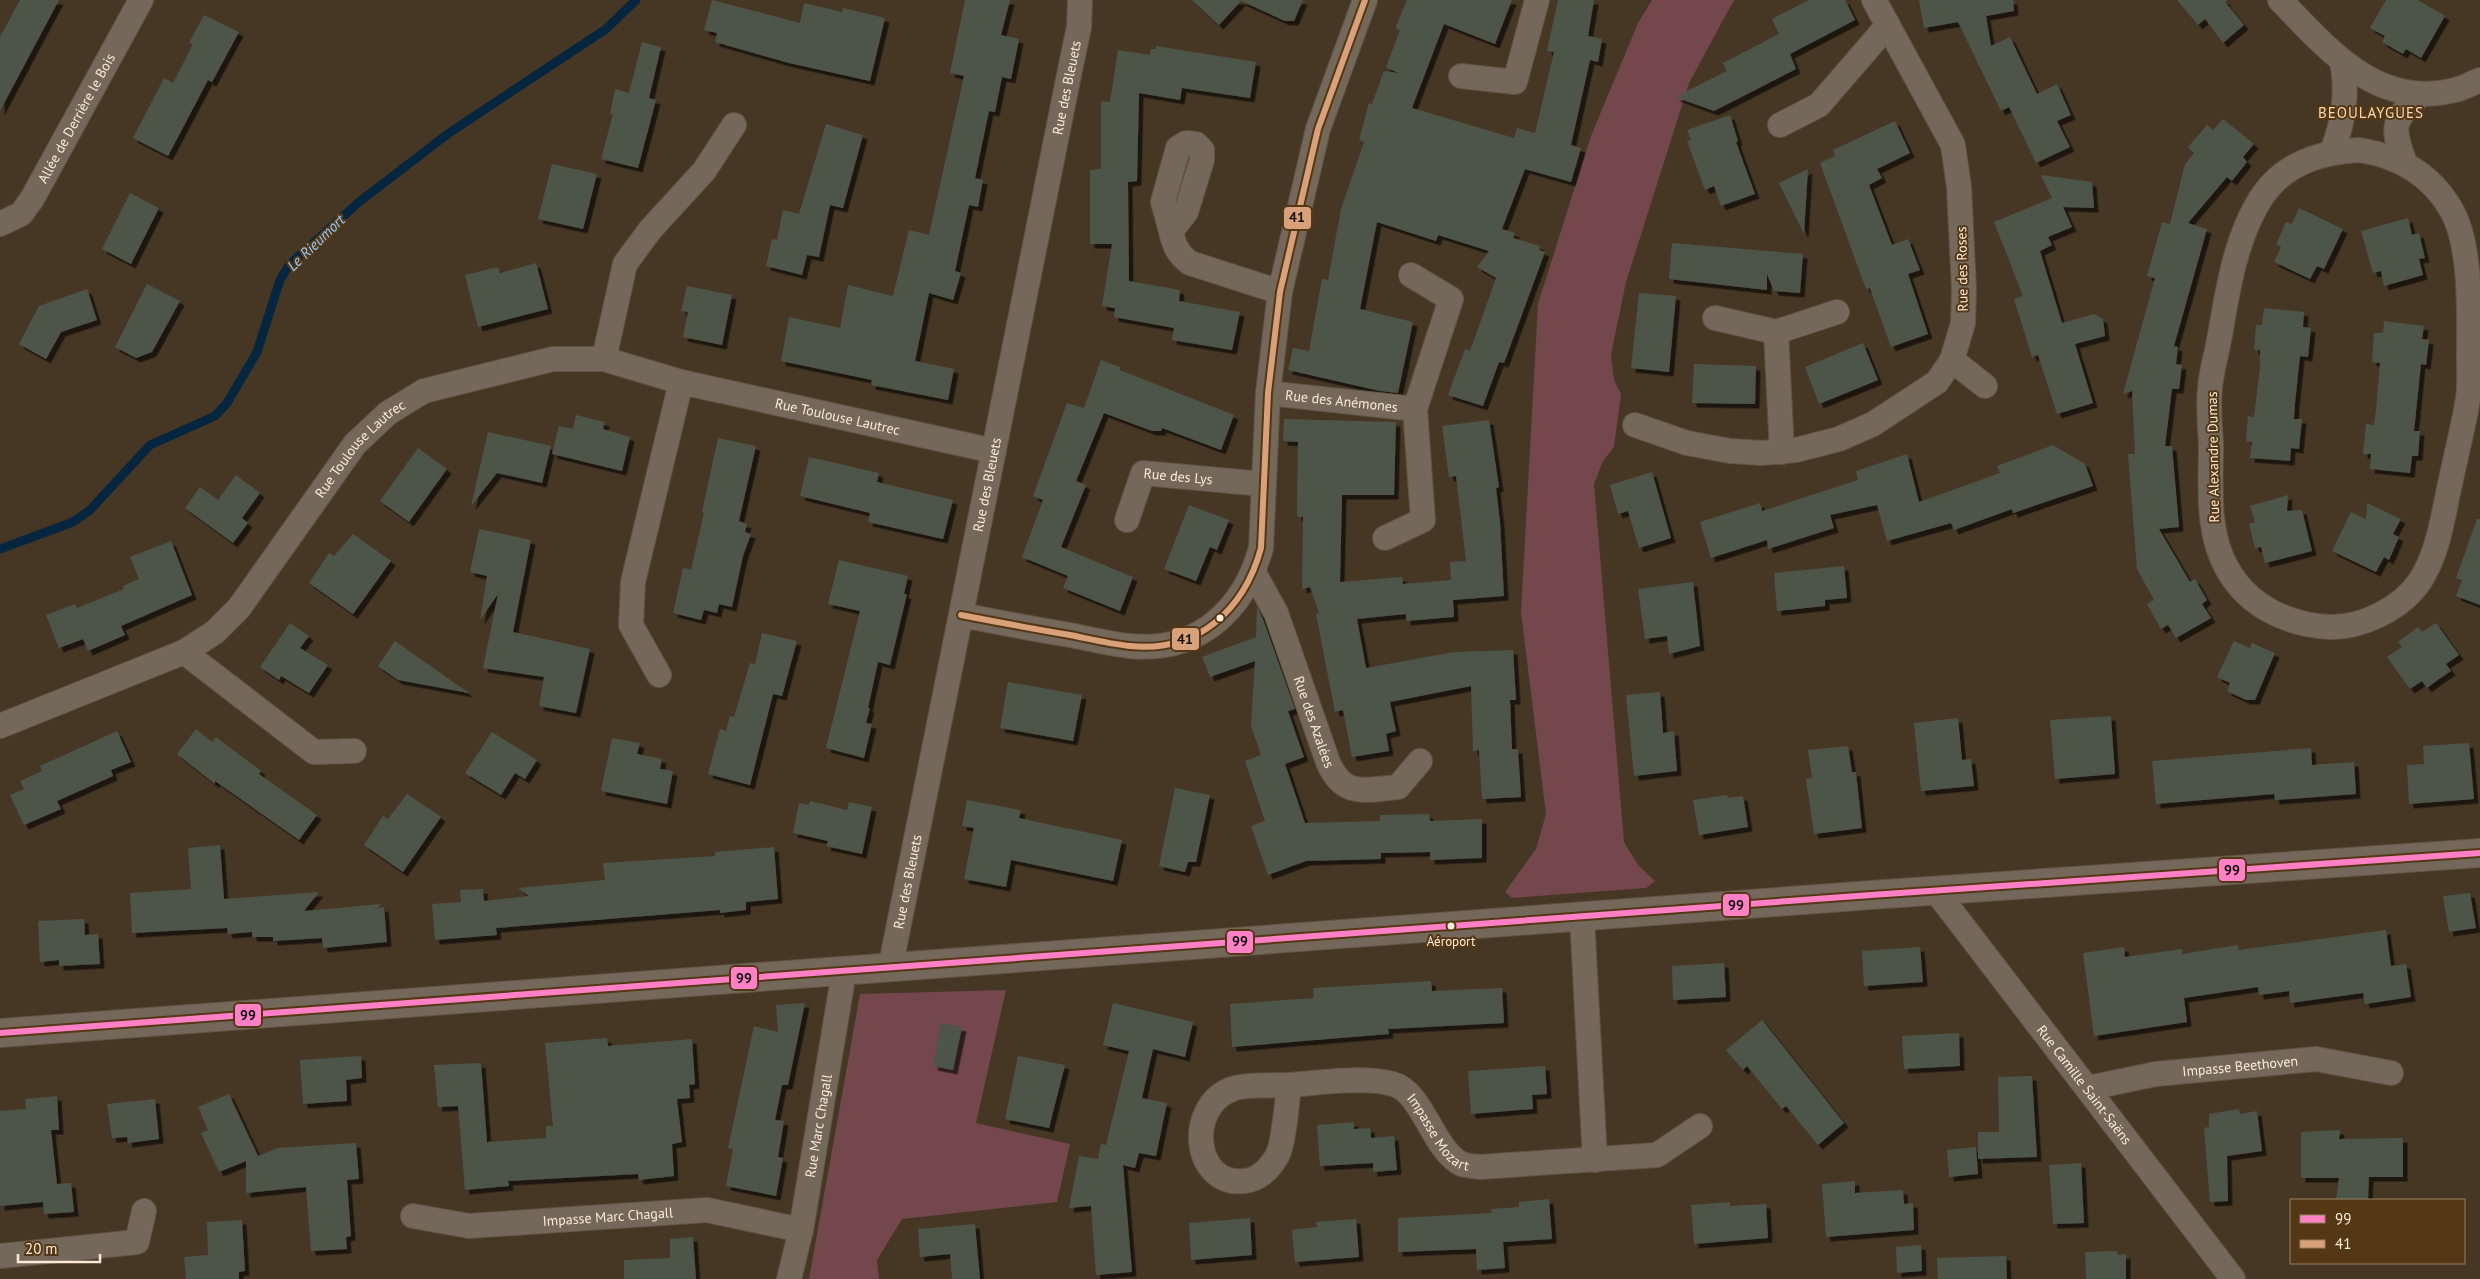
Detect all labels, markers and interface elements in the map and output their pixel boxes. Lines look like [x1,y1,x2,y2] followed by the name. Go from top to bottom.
[1048,39,1085,136] street label: Rue des Bleuets
[33,50,119,186] street label: Allée de Derrière le Bois
[2318,103,2424,122] district label: BEOULAYGUES
[1283,206,1312,230] line badge: 41
[1289,208,1305,226] text: 41
[283,210,349,275] water label: Le Rieumort
[1952,226,1972,312] street label: Rue des Roses
[1284,386,1399,416] street label: Rue des Anémones
[2203,391,2223,523] street label: Rue Alexandre Dumas
[773,394,902,439] street label: Rue Toulouse Lautrec
[311,396,408,501] street label: Rue Toulouse Lautrec
[969,436,1005,533] street label: Rue des Bleuets
[1143,464,1214,488] street label: Rue des Lys
[1215,613,1225,623] unlabelled marker
[1171,627,1200,651] line badge: 41
[1177,630,1193,648] text: 41
[1290,674,1338,771] street label: Rue des Azalées
[889,833,926,930] street label: Rue des Bleuets
[2218,858,2246,882] line badge: 99
[2224,861,2240,879] text: 99
[1722,893,1750,917] line badge: 99
[1728,896,1744,914] text: 99
[1446,921,1456,931] marker: Aéroport
[1226,930,1254,954] line badge: 99
[1232,932,1248,950] text: 99
[1427,933,1476,950] place label: Aéroport
[730,966,758,990] line badge: 99
[736,969,752,987] text: 99
[234,1003,262,1027] line badge: 99
[240,1006,256,1024] text: 99
[2033,1021,2136,1148] street label: Rue Camille Saint-Saëns
[2182,1052,2299,1080] street label: Impasse Beethoven
[801,1073,836,1179] street label: Rue Marc Chagall
[1403,1090,1471,1175] street label: Impasse Mozart
[2290,1199,2465,1264] legend
[542,1203,674,1230] street label: Impasse Marc Chagall
[2335,1209,2351,1228] text: 99
[18,1232,100,1264] scale bar
[2335,1234,2351,1253] text: 41
[25,1239,58,1258] text: 20 m

